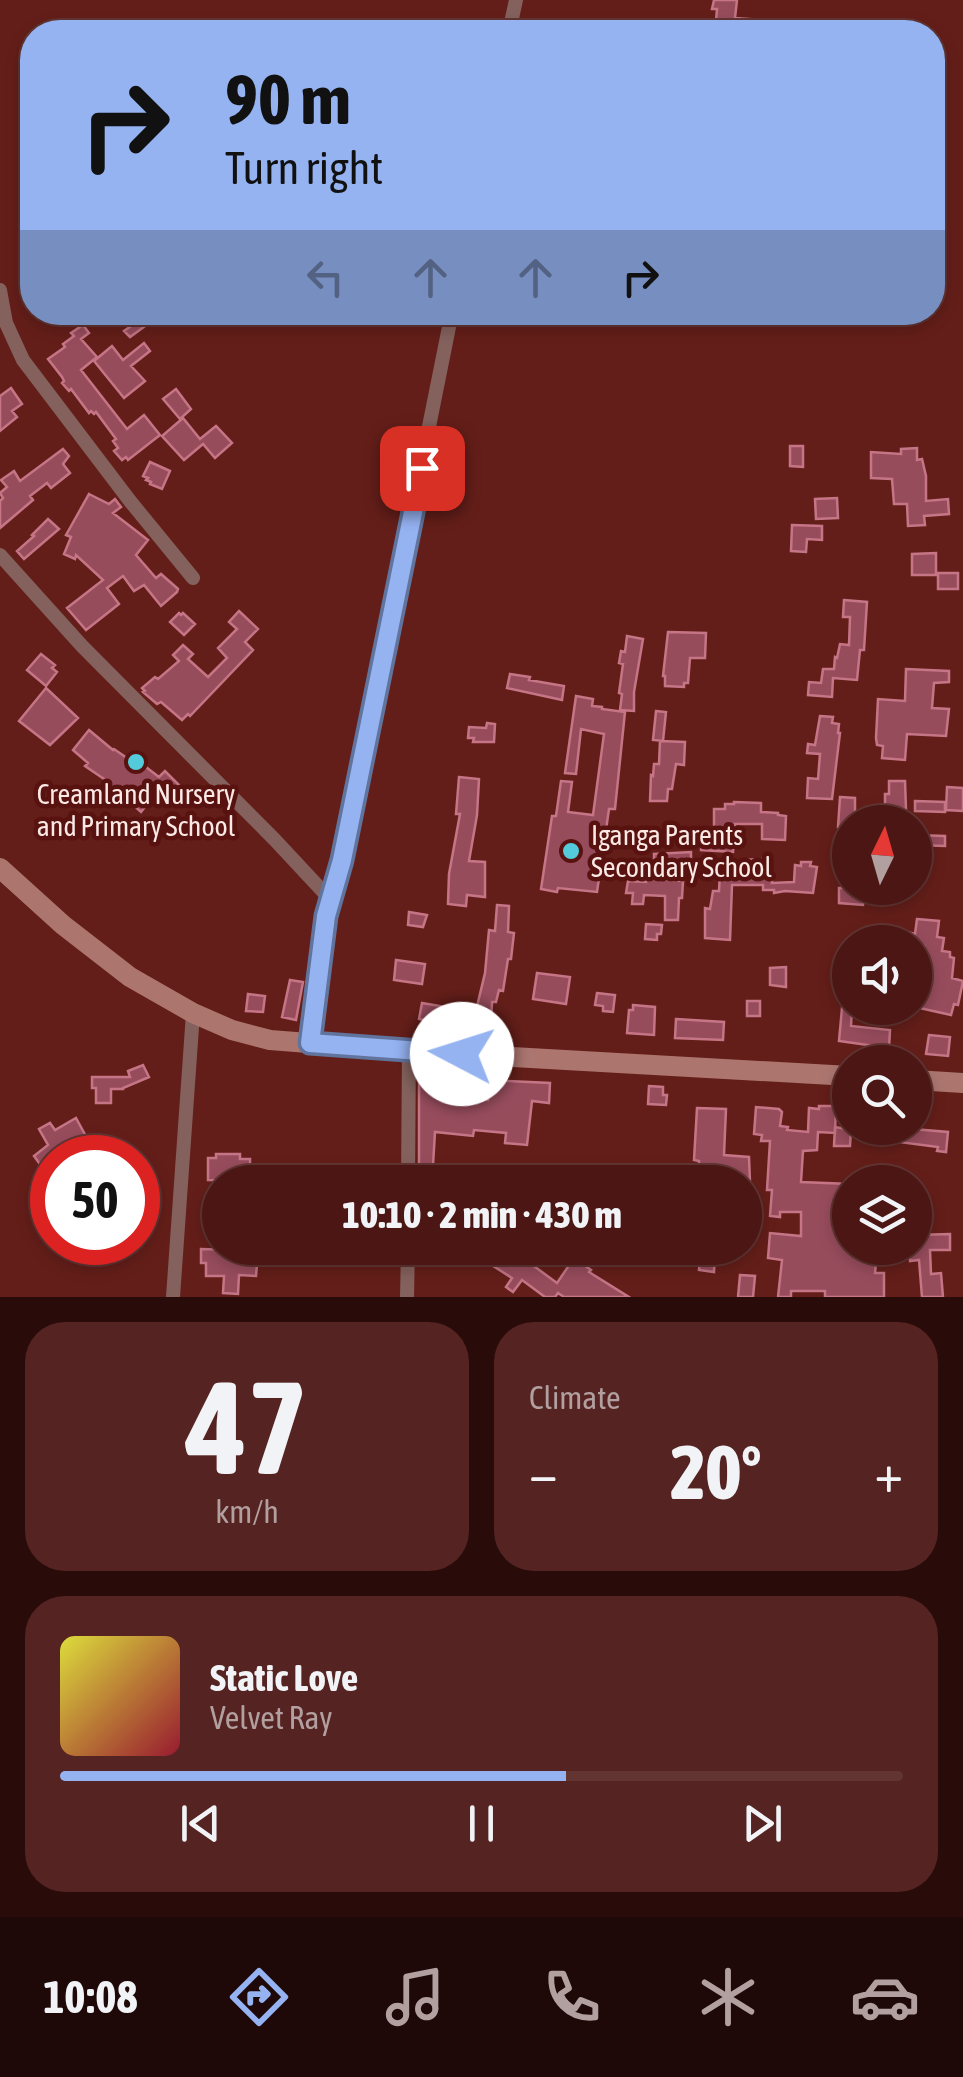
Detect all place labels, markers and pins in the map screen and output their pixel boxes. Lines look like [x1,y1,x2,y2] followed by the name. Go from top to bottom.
[380,426,465,511] pin
[125,751,147,773] marker: Creamland Nursery and Primary School
[37,778,236,842] place label: Creamland Nursery and Primary School
[591,819,772,883] place label: Iganga Parents Secondary School
[560,840,582,862] marker: Iganga Parents Secondary School

